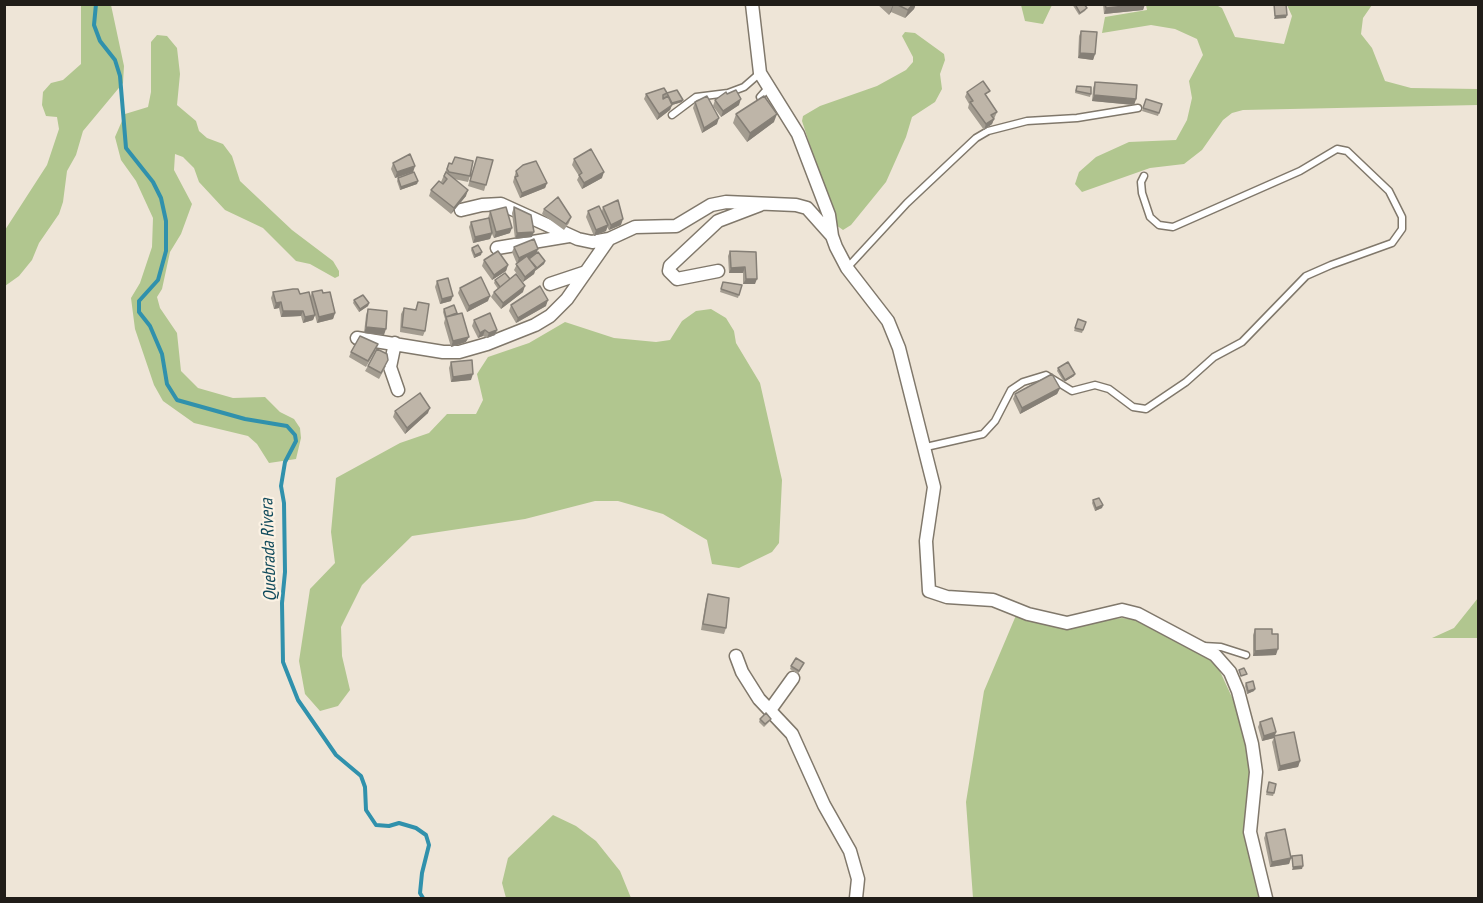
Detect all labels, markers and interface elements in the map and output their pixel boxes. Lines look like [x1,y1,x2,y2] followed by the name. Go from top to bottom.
[256,498,282,602] water label: Quebrada Rivera

